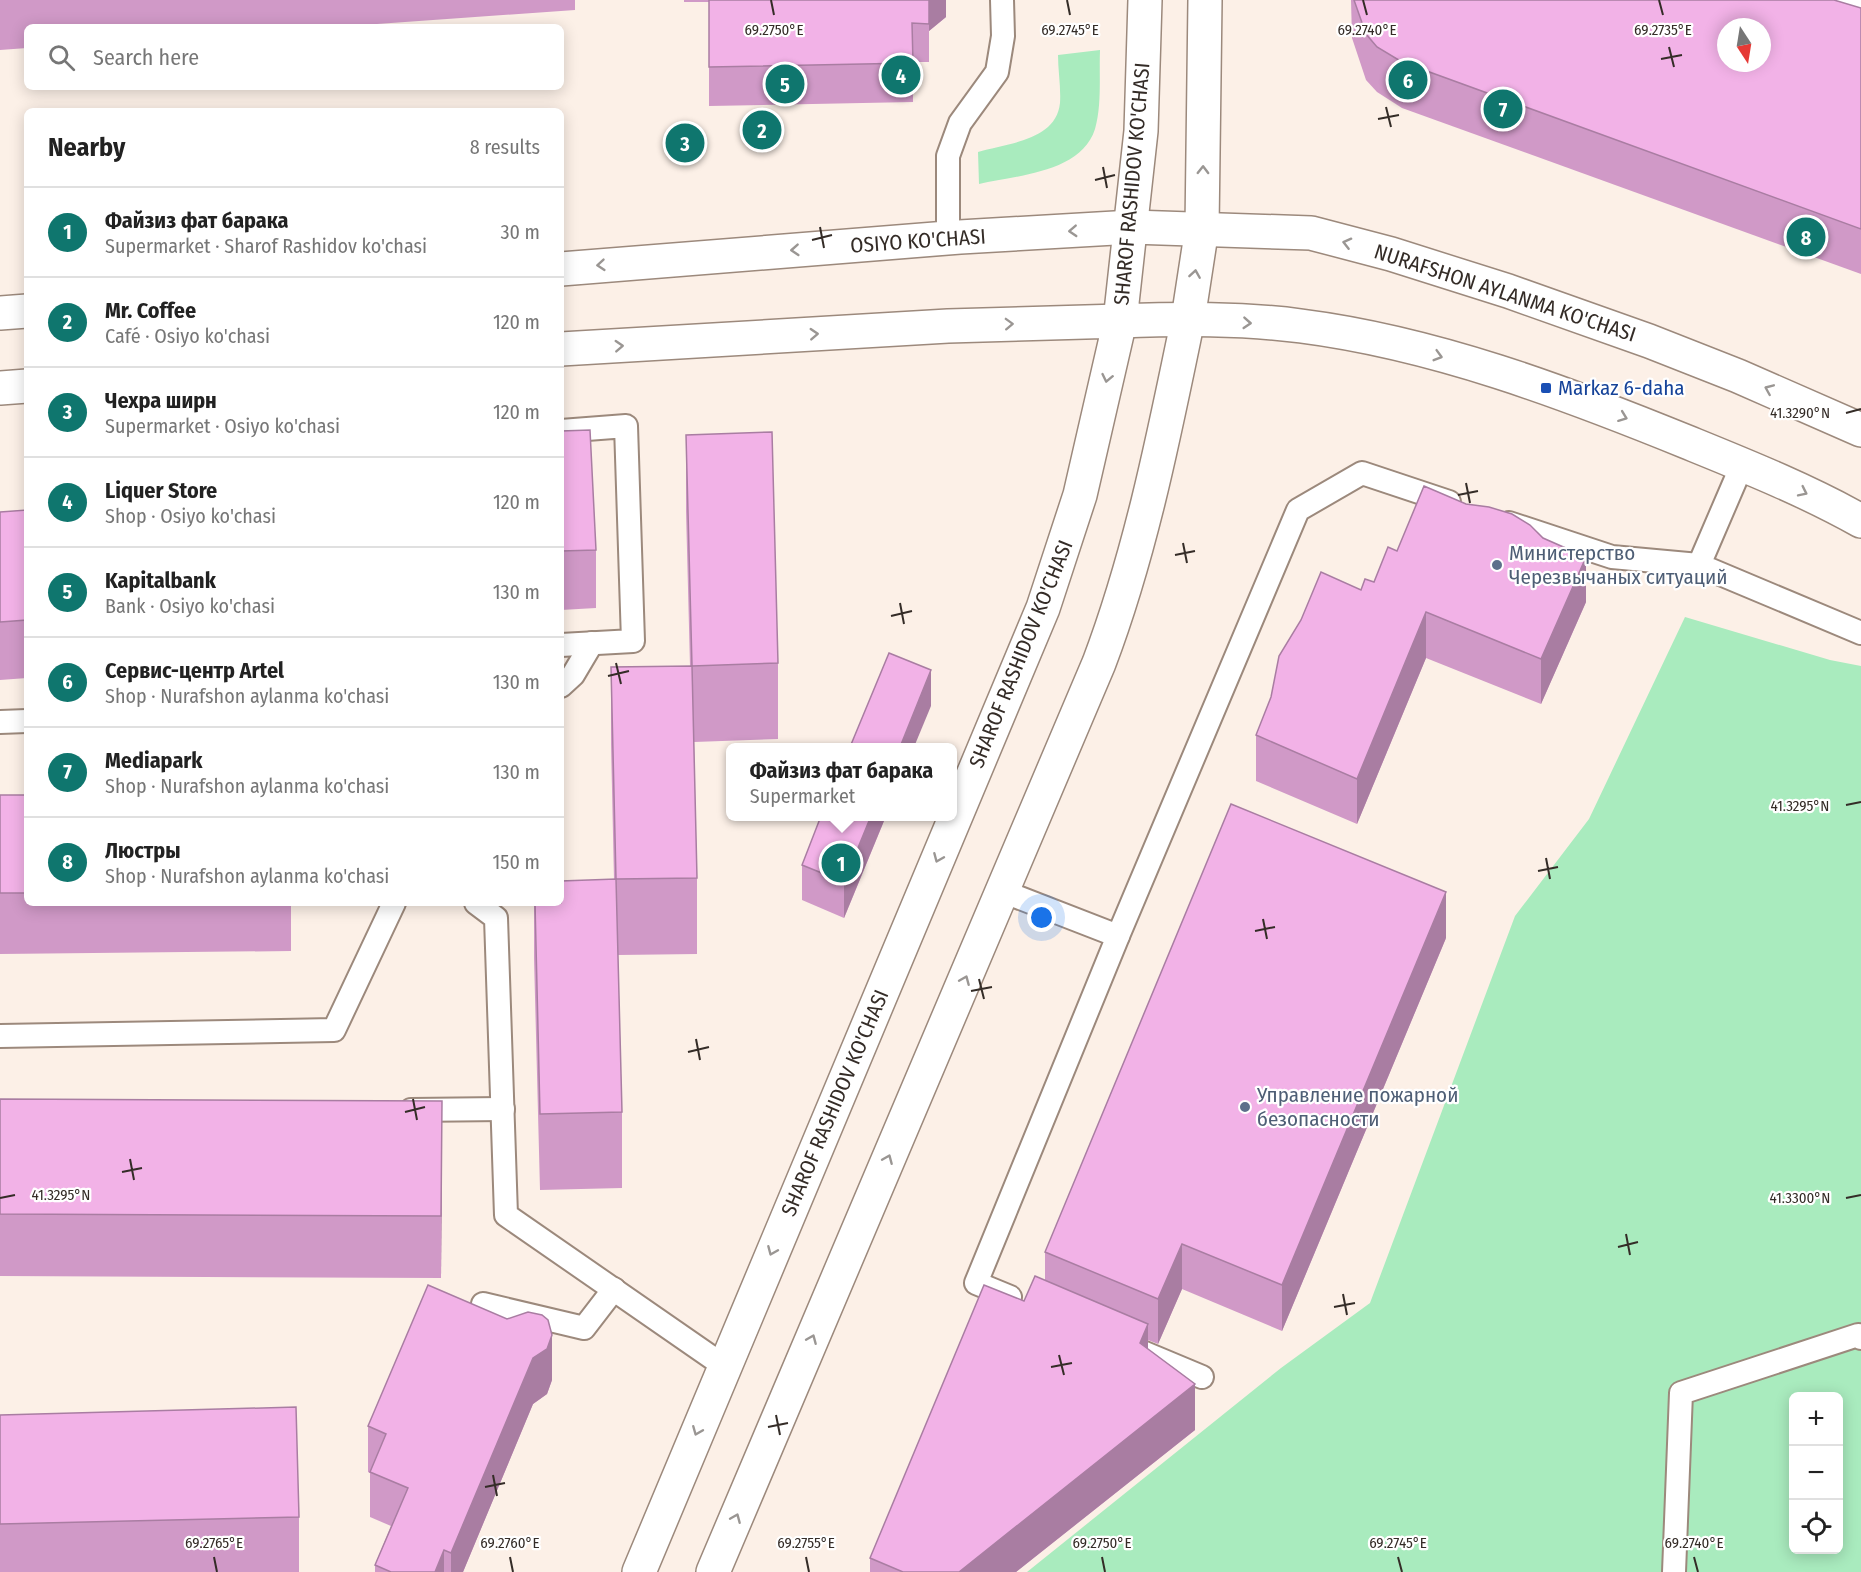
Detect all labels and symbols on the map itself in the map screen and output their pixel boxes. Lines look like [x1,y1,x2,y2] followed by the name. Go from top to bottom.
[1717,18,1771,72] north arrow
[745,21,803,39] text: 69.2750°E
[1041,21,1099,39] text: 69.2745°E
[1338,21,1396,39] text: 69.2740°E
[1634,21,1692,39] text: 69.2735°E
[882,52,920,98] pin: 4
[1388,58,1428,103] pin: 6
[766,62,804,106] pin: 5
[1108,62,1156,306] street label: SHAROF RASHIDOV KO'CHASI
[1484,86,1522,132] pin: 7
[742,108,782,152] pin: 2
[666,120,704,166] pin: 3
[1197,165,1209,174] one-way arrow
[1786,214,1826,260] pin: 8
[849,223,987,259] street label: OSIYO KO'CHASI
[1069,224,1078,237] one-way arrow
[1343,237,1353,250] one-way arrow
[1371,238,1639,348] street label: NURAFSHON AYLANMA KO'CHASI
[790,243,800,256] one-way arrow
[596,259,605,272] one-way arrow
[1189,269,1201,278] one-way arrow
[1242,316,1251,329] one-way arrow
[1004,318,1013,331] one-way arrow
[810,328,819,341] one-way arrow
[615,339,624,352] one-way arrow
[1433,349,1443,361] one-way arrow
[1101,373,1114,383] one-way arrow
[1558,375,1685,401] place label: Markaz 6-daha
[1539,381,1553,395] marker: Markaz 6-daha
[1765,384,1776,396] one-way arrow
[1770,404,1830,422] text: 41.3290°N
[1617,410,1628,422] one-way arrow
[1797,485,1808,497] one-way arrow
[963,536,1079,772] street label: SHAROF RASHIDOV KO'CHASI
[1509,540,1728,590] place label: Министерство Черезвычаных ситуаций
[1490,558,1504,572] marker: Министерство Черезвычаных ситуаций
[1771,797,1829,815] text: 41.3295°N
[822,840,860,886] pin: 1
[933,852,945,863] one-way arrow
[1027,903,1056,932] your location
[958,975,970,986] one-way arrow
[775,986,895,1220] street label: SHAROF RASHIDOV KO'CHASI
[1256,1082,1458,1132] place label: Управление пожарной безопасности
[1238,1100,1252,1114] marker: Управление пожарной безопасности
[881,1155,893,1166] one-way arrow
[32,1186,90,1204] text: 41.3295°N
[1770,1189,1830,1207] text: 41.3300°N
[767,1244,779,1255] one-way arrow
[805,1334,817,1345] one-way arrow
[692,1424,704,1435] one-way arrow
[729,1513,741,1524] one-way arrow
[185,1534,243,1552] text: 69.2765°E
[480,1534,540,1552] text: 69.2760°E
[777,1534,835,1552] text: 69.2755°E
[1073,1534,1131,1552] text: 69.2750°E
[1369,1534,1427,1552] text: 69.2745°E
[1665,1534,1723,1552] text: 69.2740°E

